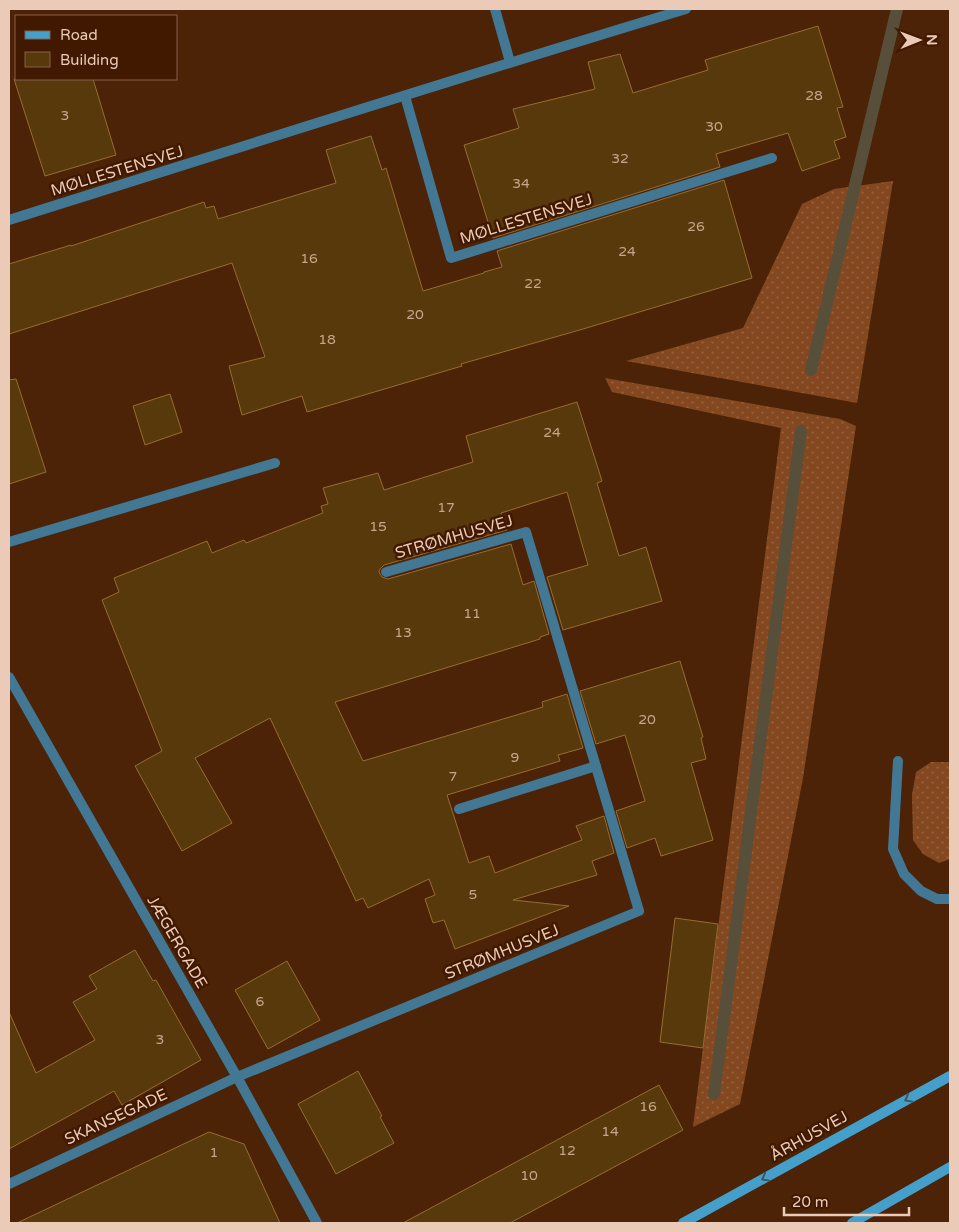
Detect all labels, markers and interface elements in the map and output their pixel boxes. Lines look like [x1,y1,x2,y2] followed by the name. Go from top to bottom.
[15,15,178,80] legend
[894,15,944,65] north arrow
[60,26,98,44] text: Road
[923,34,940,46] text: N
[60,51,119,69] text: Building
[805,87,823,104] house number: 28
[61,107,69,124] house number: 3
[705,118,723,135] house number: 30
[48,141,186,201] street label: MØLLESTENSVEJ
[611,150,629,167] house number: 32
[512,175,530,192] house number: 34
[457,189,595,249] street label: MØLLESTENSVEJ
[687,218,705,235] house number: 26
[618,243,636,260] house number: 24
[300,250,318,267] house number: 16
[524,275,542,292] house number: 22
[406,306,424,323] house number: 20
[318,331,336,348] house number: 18
[543,424,561,441] house number: 24
[437,499,455,516] house number: 17
[393,511,515,563] street label: STRØMHUSVEJ
[369,518,387,535] house number: 15
[463,605,481,622] house number: 11
[394,624,412,641] house number: 13
[638,711,656,728] house number: 20
[511,749,519,766] house number: 9
[449,768,457,785] house number: 7
[469,886,477,903] house number: 5
[142,892,212,992] street label: JÆGERGADE
[442,920,562,984] street label: STRØMHUSVEJ
[256,993,265,1010] house number: 6
[156,1031,164,1048] house number: 3
[61,1084,171,1150] street label: SKANSEGADE
[904,1093,913,1103] one-way arrow
[639,1098,657,1115] house number: 16
[767,1106,851,1166] street label: ÅRHUSVEJ
[601,1123,619,1140] house number: 14
[558,1142,576,1159] house number: 12
[210,1144,218,1161] house number: 1
[520,1167,538,1184] house number: 10
[762,1172,771,1182] one-way arrow
[784,1184,909,1216] scale bar
[792,1193,829,1211] text: 20 m

